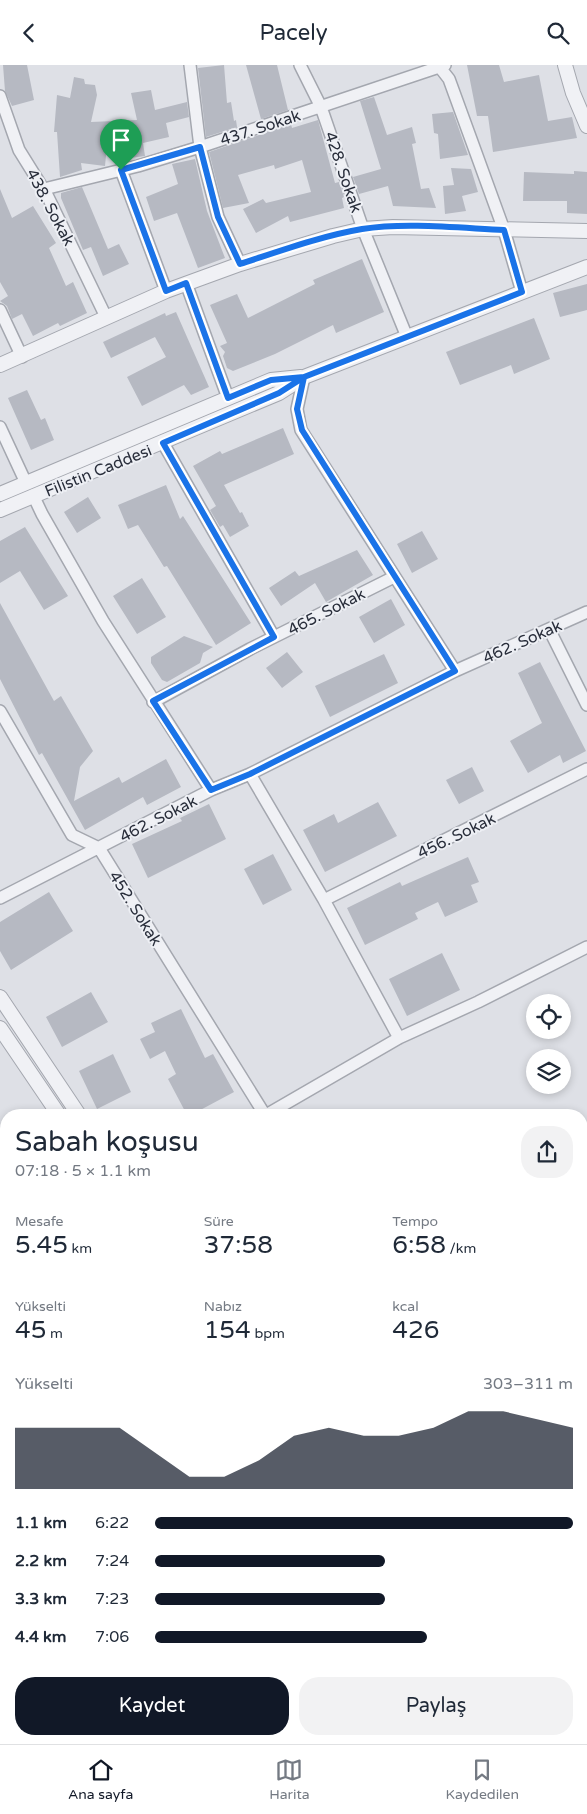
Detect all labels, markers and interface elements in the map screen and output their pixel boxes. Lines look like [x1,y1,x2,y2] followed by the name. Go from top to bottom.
[15,19,43,47] icon: back
[544,19,572,47] icon: search
[260,20,327,46] text: Pacely
[217,105,303,150] street label: 437. Sokak
[100,119,142,170] pin
[107,126,135,154] icon: arrive
[320,129,366,216] street label: 428. Sokak
[21,166,79,250] street label: 438. Sokak
[42,440,155,502] street label: Filistin Caddesi
[284,584,369,640] street label: 465. Sokak
[480,616,565,668] street label: 462. Sokak
[116,791,201,847] street label: 462. Sokak
[414,808,499,863] street label: 456. Sokak
[104,867,166,950] street label: 452. Sokak
[526,994,571,1094] map controls
[526,994,571,1039] button: locate
[526,1049,571,1094] button: layers
[15,1125,199,1159] text: Sabah koşusu
[521,1126,573,1178] button: share
[15,1161,151,1181] text: 07:18 · 5 × 1.1 km
[15,1213,64,1230] text: Mesafe
[204,1213,234,1230] text: Süre
[392,1213,438,1230] text: Tempo
[15,1230,68,1260] text: 5.45
[204,1230,273,1260] text: 37:58
[392,1230,446,1260] text: 6:58
[68,1240,92,1257] text: km
[446,1240,476,1257] text: /km
[15,1298,66,1315] text: Yükselti
[204,1298,242,1315] text: Nabız
[392,1298,419,1315] text: kcal
[15,1315,46,1345] text: 45
[204,1315,251,1345] text: 154
[392,1315,439,1345] text: 426
[46,1325,63,1342] text: m
[251,1325,285,1342] text: bpm
[15,1374,73,1394] text: Yükselti
[483,1374,573,1394] text: 303–311 m
[15,1513,67,1533] text: 1.1 km
[95,1513,129,1533] text: 6:22
[15,1551,67,1571] text: 2.2 km
[95,1551,129,1571] text: 7:24
[15,1589,67,1609] text: 3.3 km
[95,1589,129,1609] text: 7:23
[15,1627,67,1647] text: 4.4 km
[95,1627,129,1647] text: 7:06
[15,1677,289,1735] button: Kaydet
[299,1677,573,1735] button: Paylaş
[68,1756,133,1803] tab: Ana sayfa
[269,1756,310,1803] tab: Harita
[446,1756,519,1803] tab: Kaydedilen

